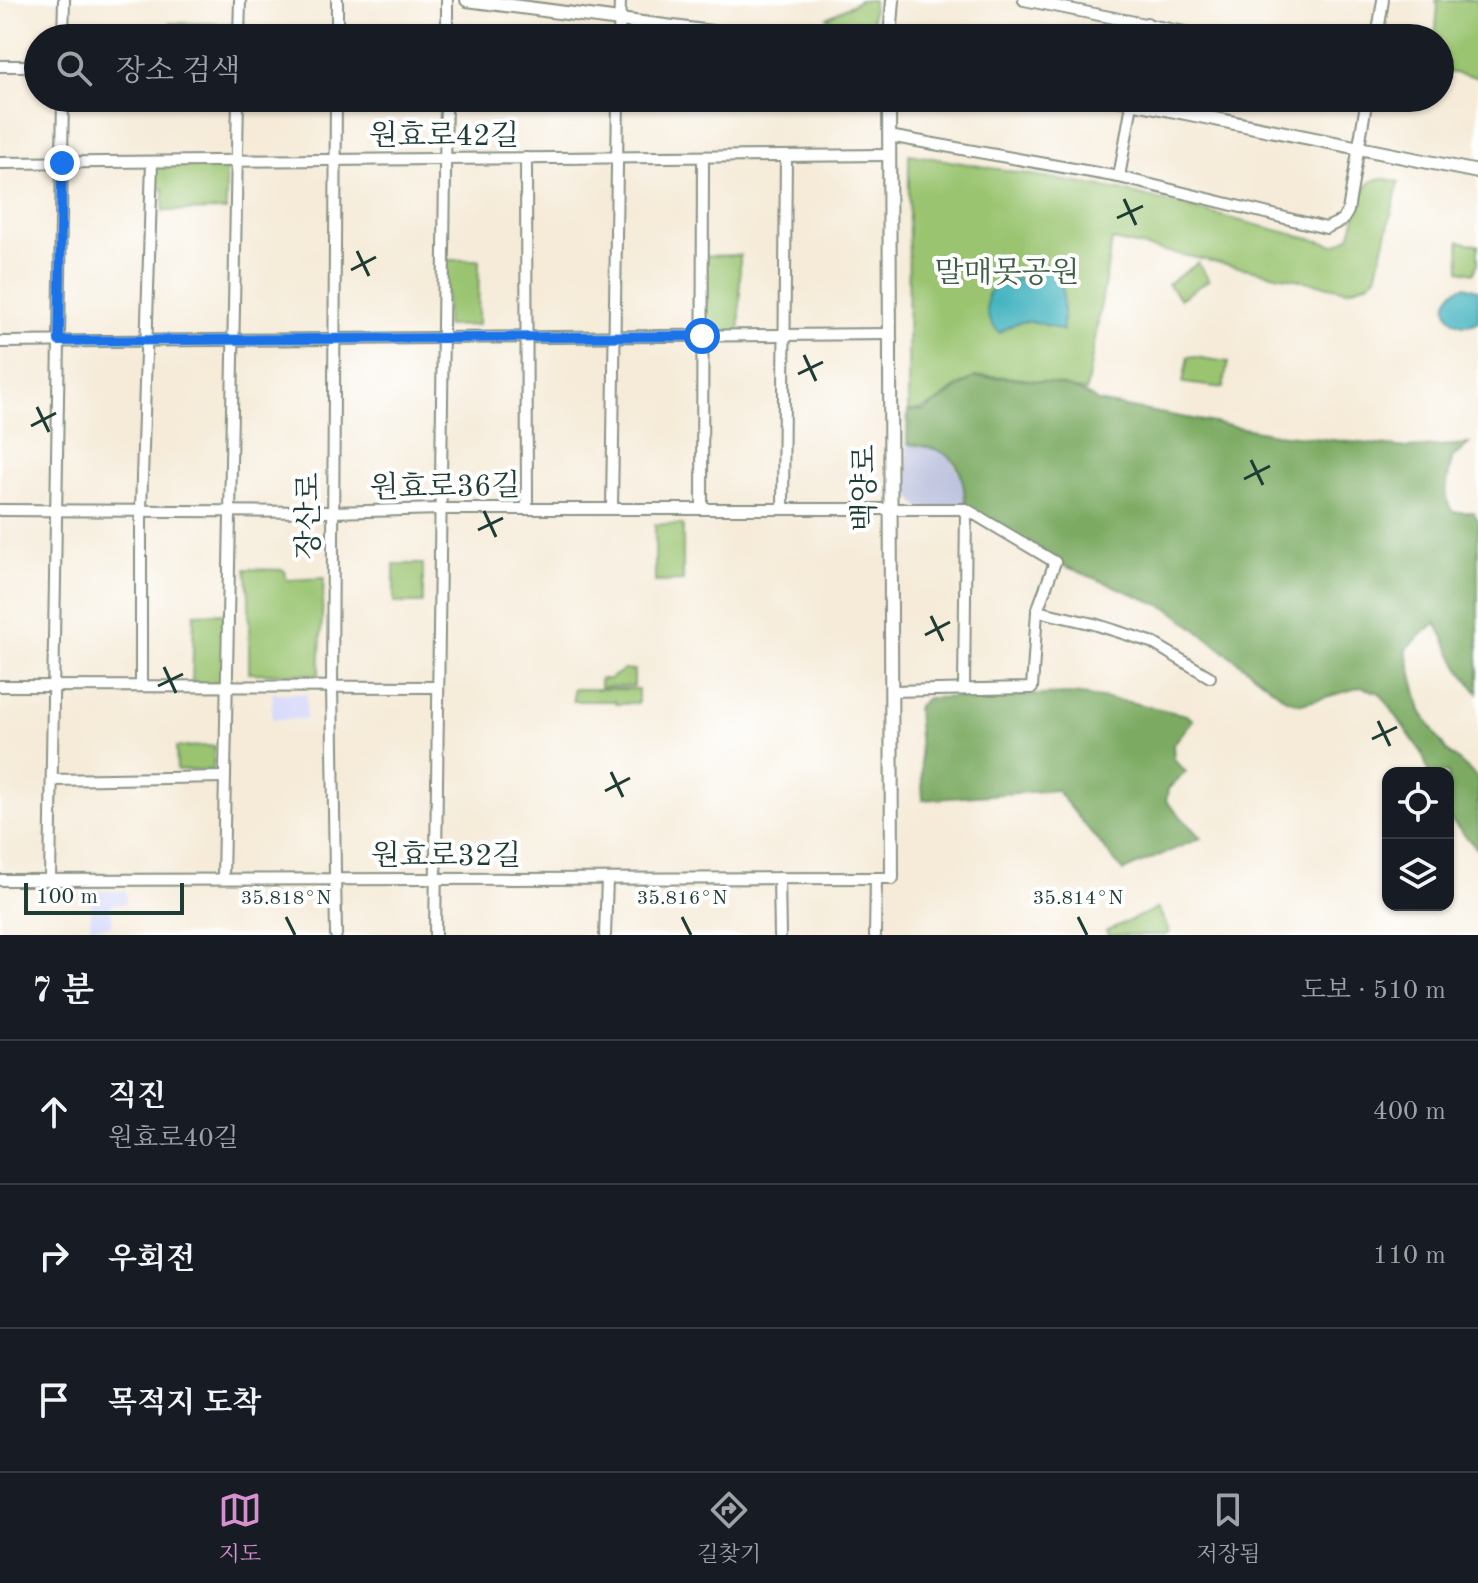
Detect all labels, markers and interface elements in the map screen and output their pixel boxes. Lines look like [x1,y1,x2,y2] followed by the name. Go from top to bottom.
[24,24,1454,112] search box
[52,46,96,90] icon: search
[116,57,240,87] text: 장소 검색
[369,120,519,152] street label: 원효로42길
[44,145,80,181] route end
[935,257,1079,289] park label: 말매못공원
[684,318,720,354] route start
[849,445,881,531] street label: 백양로
[369,470,521,504] street label: 원효로36길
[293,473,325,559] street label: 장산로
[1382,767,1454,911] map controls
[1382,767,1454,839] button: locate
[1382,839,1454,911] button: layers
[371,840,521,872] street label: 원효로32길
[24,879,184,915] scale bar
[36,886,98,908] text: 100 m
[241,889,331,909] text: 35.818°N
[637,889,727,909] text: 35.816°N
[1033,889,1123,909] text: 35.814°N
[32,975,94,1009] text: 7 분
[1301,978,1446,1004] text: 도보 · 510 m
[108,1082,166,1112] text: 직진
[32,1090,76,1134] icon: ahead
[1373,1099,1446,1125] text: 400 m
[108,1126,239,1152] text: 원효로40길
[32,1234,76,1278] icon: right
[1373,1243,1446,1269] text: 110 m
[108,1245,195,1275] text: 우회전
[32,1378,76,1422] icon: arrive
[108,1389,261,1419] text: 목적지 도착
[218,1488,262,1569] tab: 지도
[697,1488,761,1569] tab: 길찾기
[1196,1488,1260,1569] tab: 저장됨

